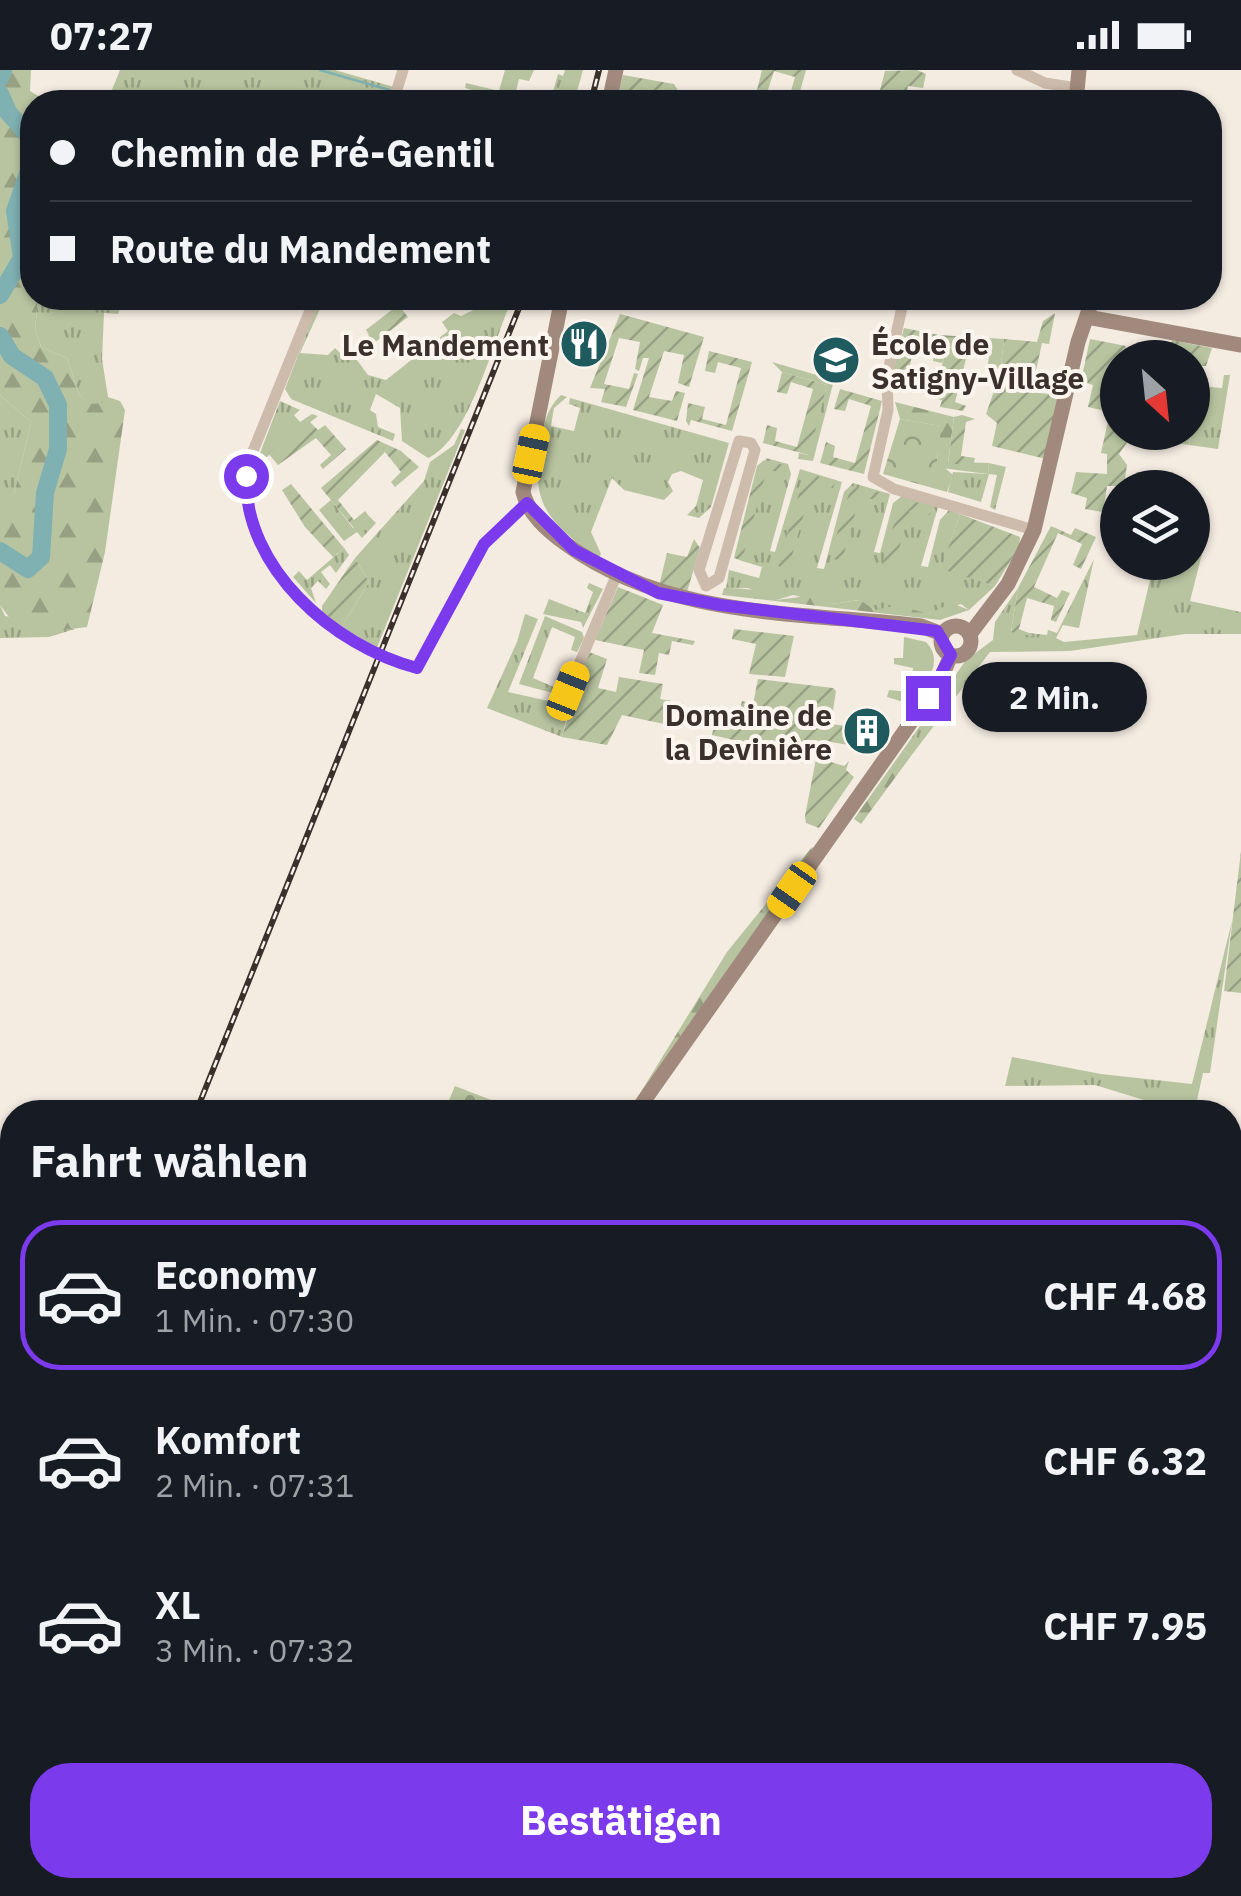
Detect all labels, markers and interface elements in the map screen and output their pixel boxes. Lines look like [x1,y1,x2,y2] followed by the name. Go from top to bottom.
[50,11,154,60] text: 07:27
[110,128,494,177] text: Chemin de Pré-Gentil
[110,224,491,273] text: Route du Mandement
[558,318,610,370] restaurant icon: Le Mandement
[871,324,1084,397] place label: École de Satigny-Village
[342,325,549,364] place label: Le Mandement
[810,334,862,386] school or university icon: École de Satigny-Village
[1100,340,1210,450] north arrow
[1100,340,1210,580] map controls
[510,422,552,486] car
[224,454,269,499] route start
[1100,470,1210,580] button: layers
[543,658,593,724] car
[963,663,1148,733] callout: 2 Min.
[906,676,951,721] route end
[1009,676,1100,718] text: 2 Min.
[664,695,832,768] place label: Domaine de la Devinière
[841,705,893,757] building icon: Domaine de la Devinière
[763,857,821,923] car
[30,1131,309,1189] text: Fahrt wählen
[35,1250,125,1340] icon: car
[155,1250,317,1299] text: Economy
[1043,1271,1207,1320] text: CHF 4.68
[155,1299,354,1341] text: 1 Min. · 07:30
[35,1415,125,1505] icon: car
[155,1415,301,1464] text: Komfort
[1043,1436,1207,1485] text: CHF 6.32
[155,1464,354,1506] text: 2 Min. · 07:31
[35,1580,125,1670] icon: car
[155,1580,201,1629] text: XL
[1043,1601,1207,1650] text: CHF 7.95
[155,1629,354,1671] text: 3 Min. · 07:32
[30,1763,1212,1878] button: Bestätigen

